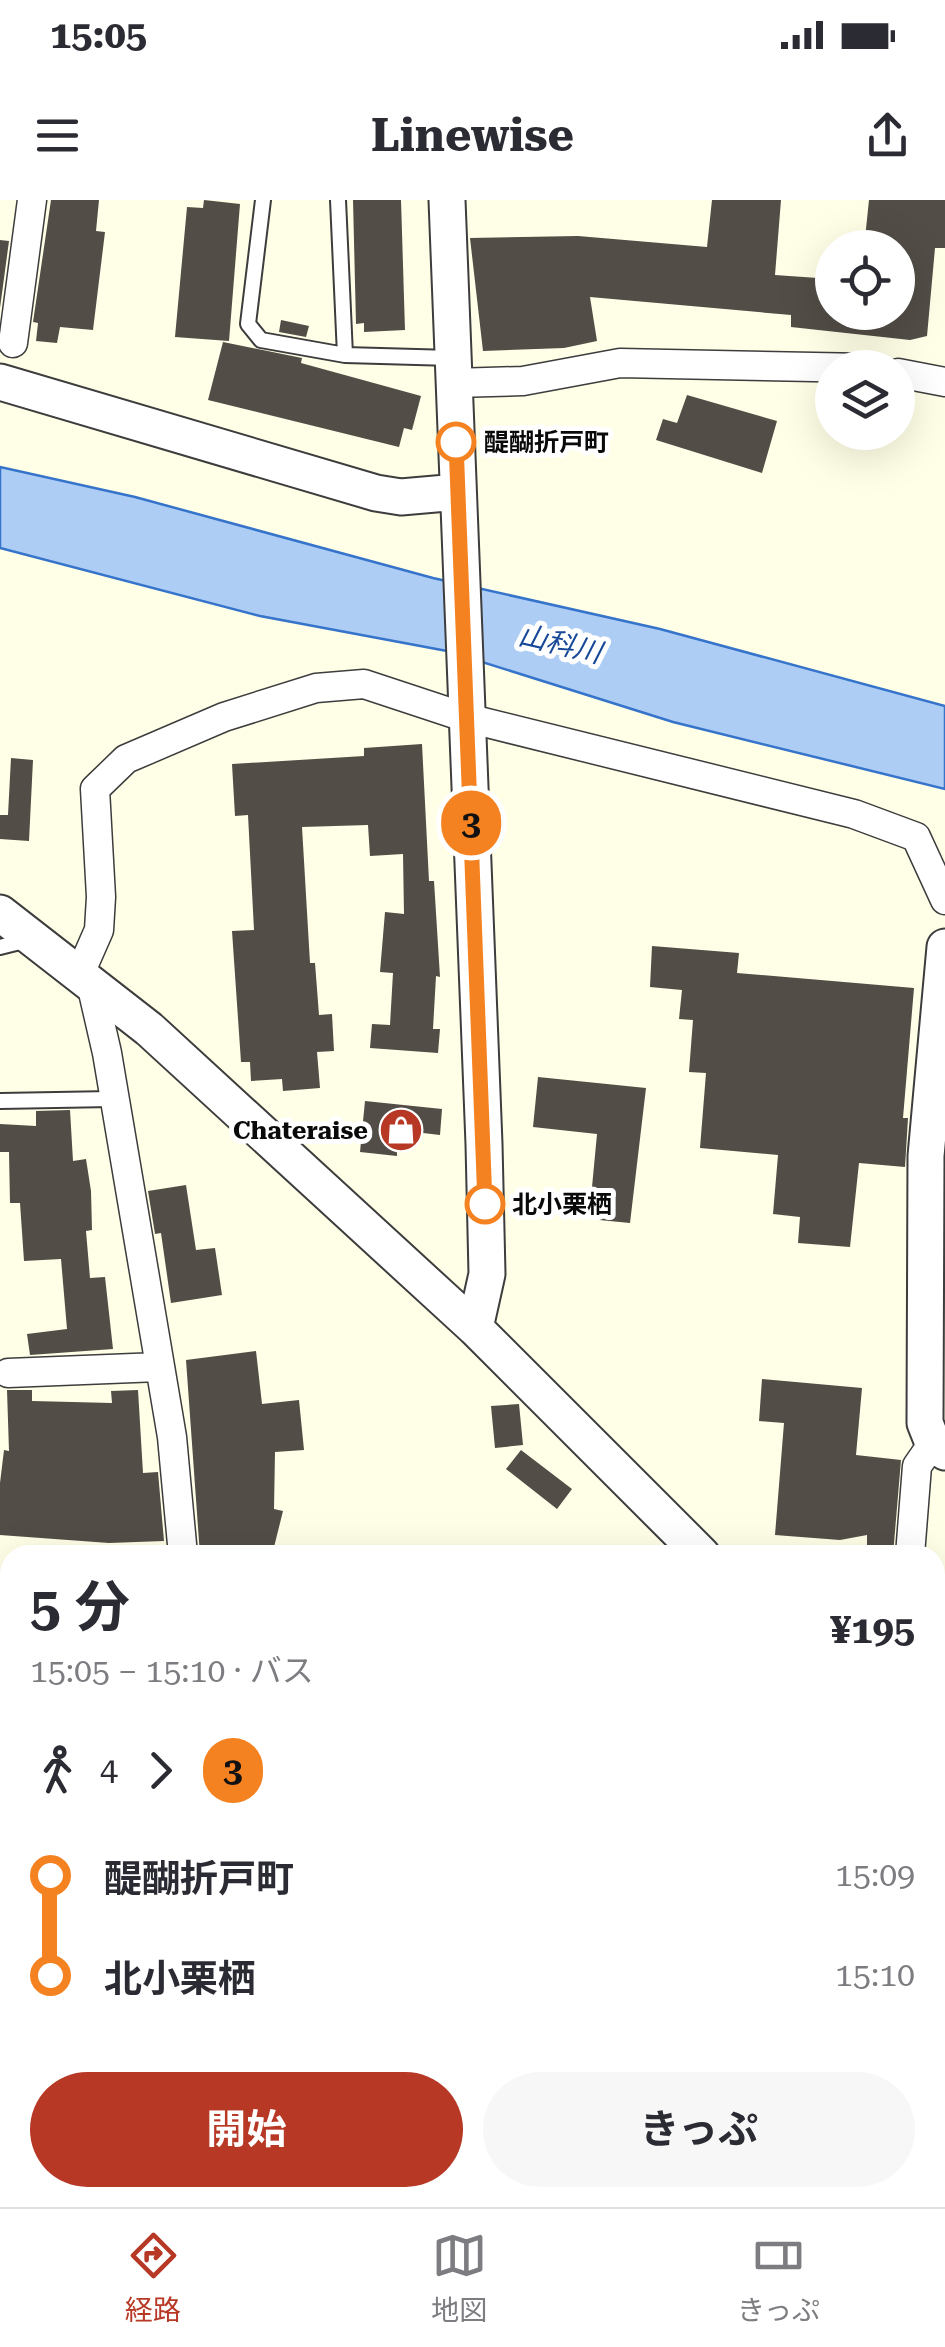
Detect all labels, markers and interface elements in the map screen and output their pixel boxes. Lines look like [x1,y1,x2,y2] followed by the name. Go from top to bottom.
[50,13,147,57] text: 15:05
[30,108,85,163] icon: menu
[860,108,915,163] icon: share
[371,109,574,162] text: Linewise
[815,230,915,450] map controls
[815,230,915,330] button: locate
[815,350,915,450] button: layers
[437,423,475,461] marker: 醍醐折戸町
[484,428,609,457] place label: 醍醐折戸町
[515,618,608,670] water label: 山科川
[438,790,504,856] line badge: 3
[461,803,481,844] text: 3
[378,1107,424,1153] shop icon: Chateraise
[233,1116,368,1145] place label: Chateraise
[466,1185,504,1223] marker: 北小栗栖
[512,1190,612,1219] place label: 北小栗栖
[30,1575,130,1639] text: 5 分
[830,1608,915,1652] text: ¥195
[30,1652,314,1690] text: 15:05 – 15:10 · バス
[30,1743,85,1798] icon: walk
[133,1743,188,1798] icon: forward
[223,1750,243,1791] text: 3
[100,1751,118,1789] text: 4
[835,1856,915,1894] text: 15:09
[104,1857,294,1901] text: 醍醐折戸町
[835,1956,915,1994] text: 15:10
[104,1957,256,2001] text: 北小栗栖
[30,2072,463,2187] button: 開始
[483,2072,915,2187] button: きっぷ
[125,2228,181,2328] tab: 経路
[431,2228,487,2328] tab: 地図
[737,2228,820,2328] tab: きっぷ

